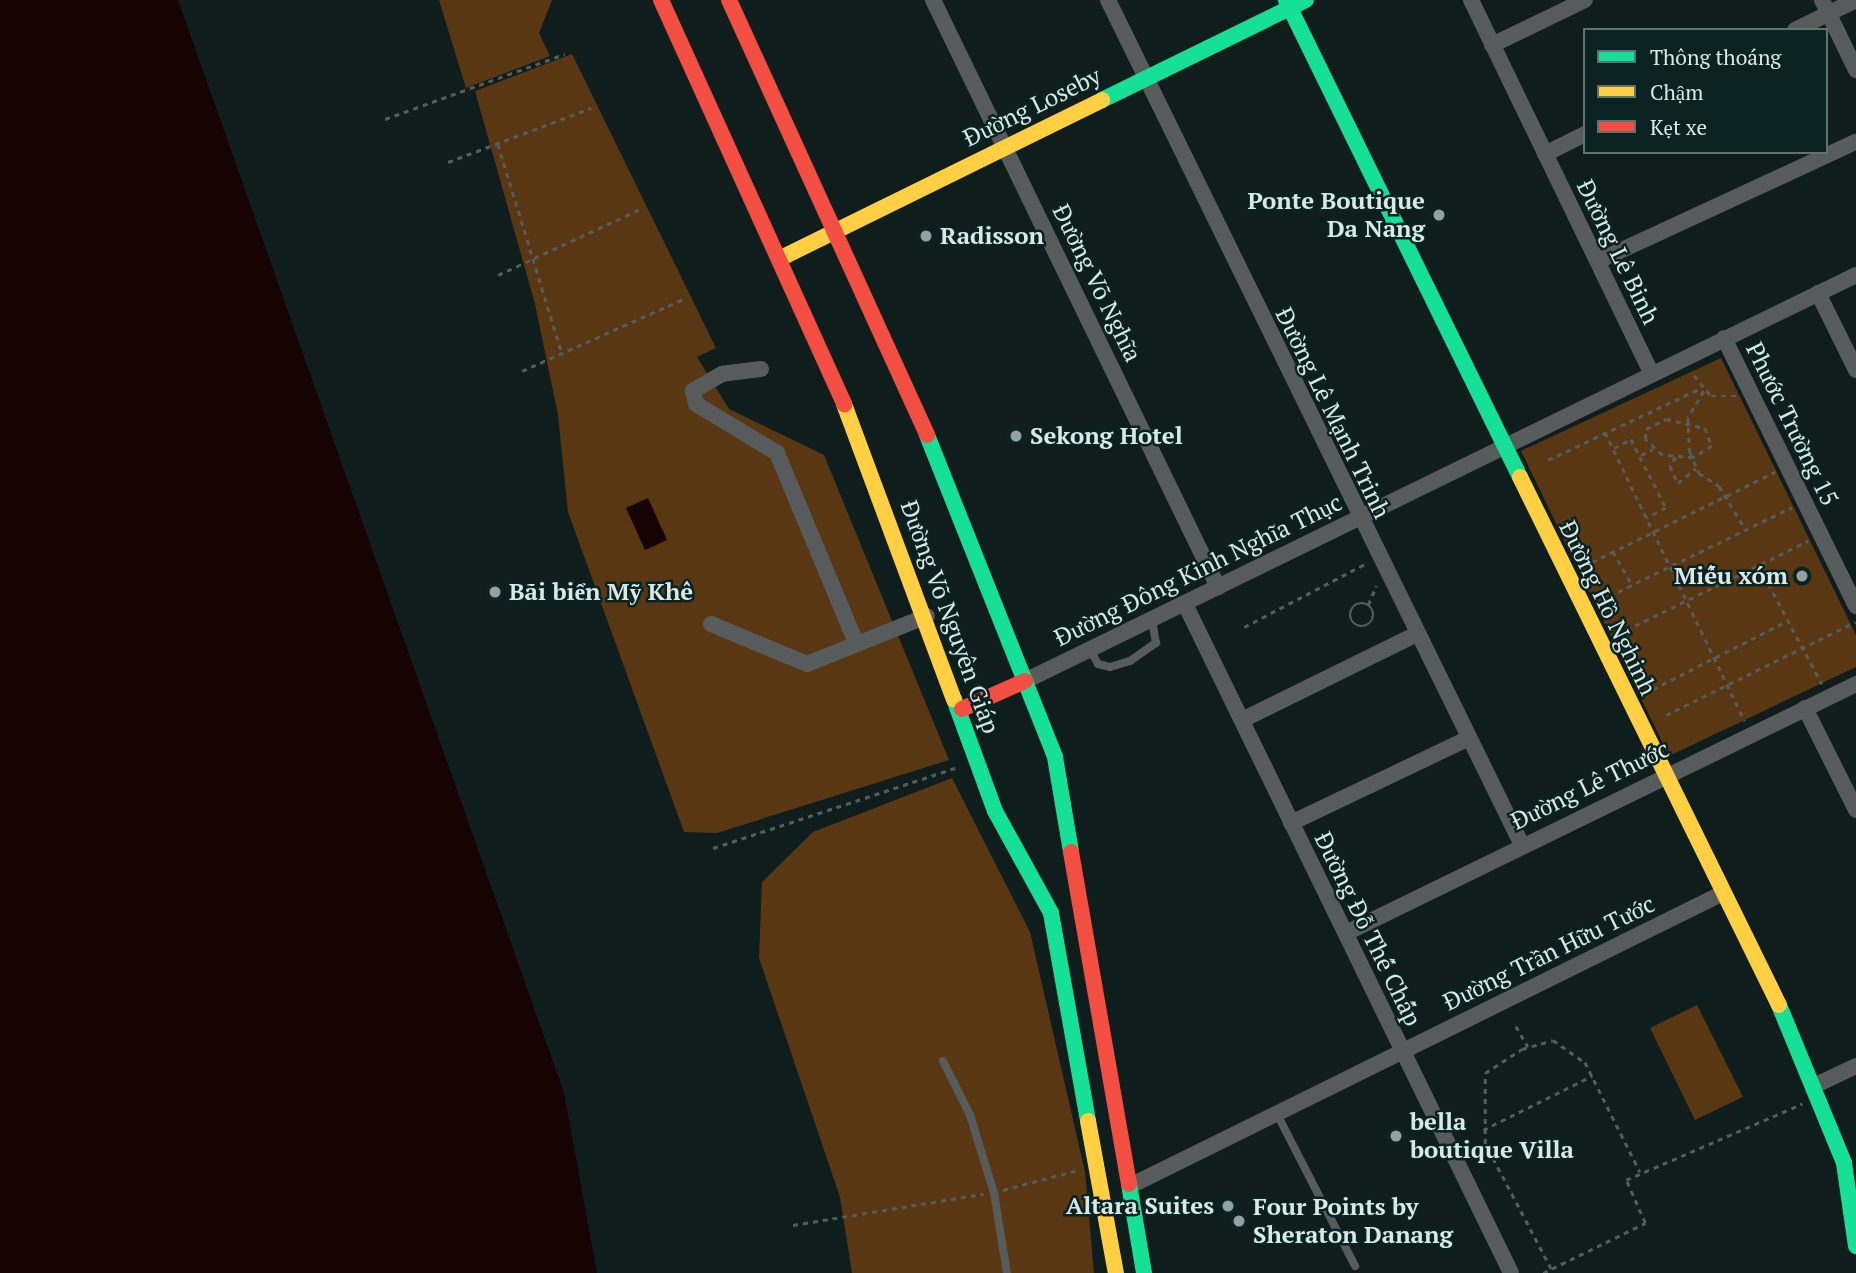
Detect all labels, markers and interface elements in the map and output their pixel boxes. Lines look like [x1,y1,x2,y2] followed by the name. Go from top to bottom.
[1583,28,1828,154] legend
[1650,43,1781,71] text: Thông thoáng
[959,61,1105,153] street label: Đường Loseby
[1650,78,1703,106] text: Chậm
[1650,113,1707,141] text: Kẹt xe
[1571,175,1665,329] street label: Đường Lê Binh
[1247,187,1425,243] place label: Ponte Boutique Da Nang
[1046,199,1148,367] street label: Đường Võ Nghĩa
[1431,207,1447,223] marker: Ponte Boutique Da Nang
[940,222,1044,250] place label: Radisson
[918,228,934,244] marker: Radisson
[1269,303,1397,523] street label: Đường Lê Mạnh Trinh
[1740,337,1844,511] street label: Phước Trường 15
[1030,422,1183,450] place label: Sekong Hotel
[1008,428,1024,444] marker: Sekong Hotel
[1050,488,1346,652] street label: Đường Đông Kinh Nghĩa Thục
[894,496,1006,738] street label: Đường Võ Nguyên Giáp
[1553,516,1663,700] street label: Đường Hồ Nghinh
[1674,562,1788,590] place label: Miếu xóm
[1794,568,1810,584] marker: Miếu xóm
[509,578,693,606] place label: Bãi biển Mỹ Khê
[487,584,503,600] marker: Bãi biển Mỹ Khê
[1506,734,1674,836] street label: Đường Lê Thước
[1309,827,1427,1031] street label: Đường Đỗ Thế Chấp
[1439,889,1659,1017] street label: Đường Trần Hữu Tước
[1410,1108,1574,1164] place label: bella boutique Villa
[1388,1128,1404,1144] marker: bella boutique Villa
[1066,1192,1214,1220] place label: Altara Suites
[1253,1193,1453,1249] place label: Four Points by Sheraton Danang
[1220,1198,1236,1214] marker: Altara Suites
[1231,1213,1247,1229] marker: Four Points by Sheraton Danang

